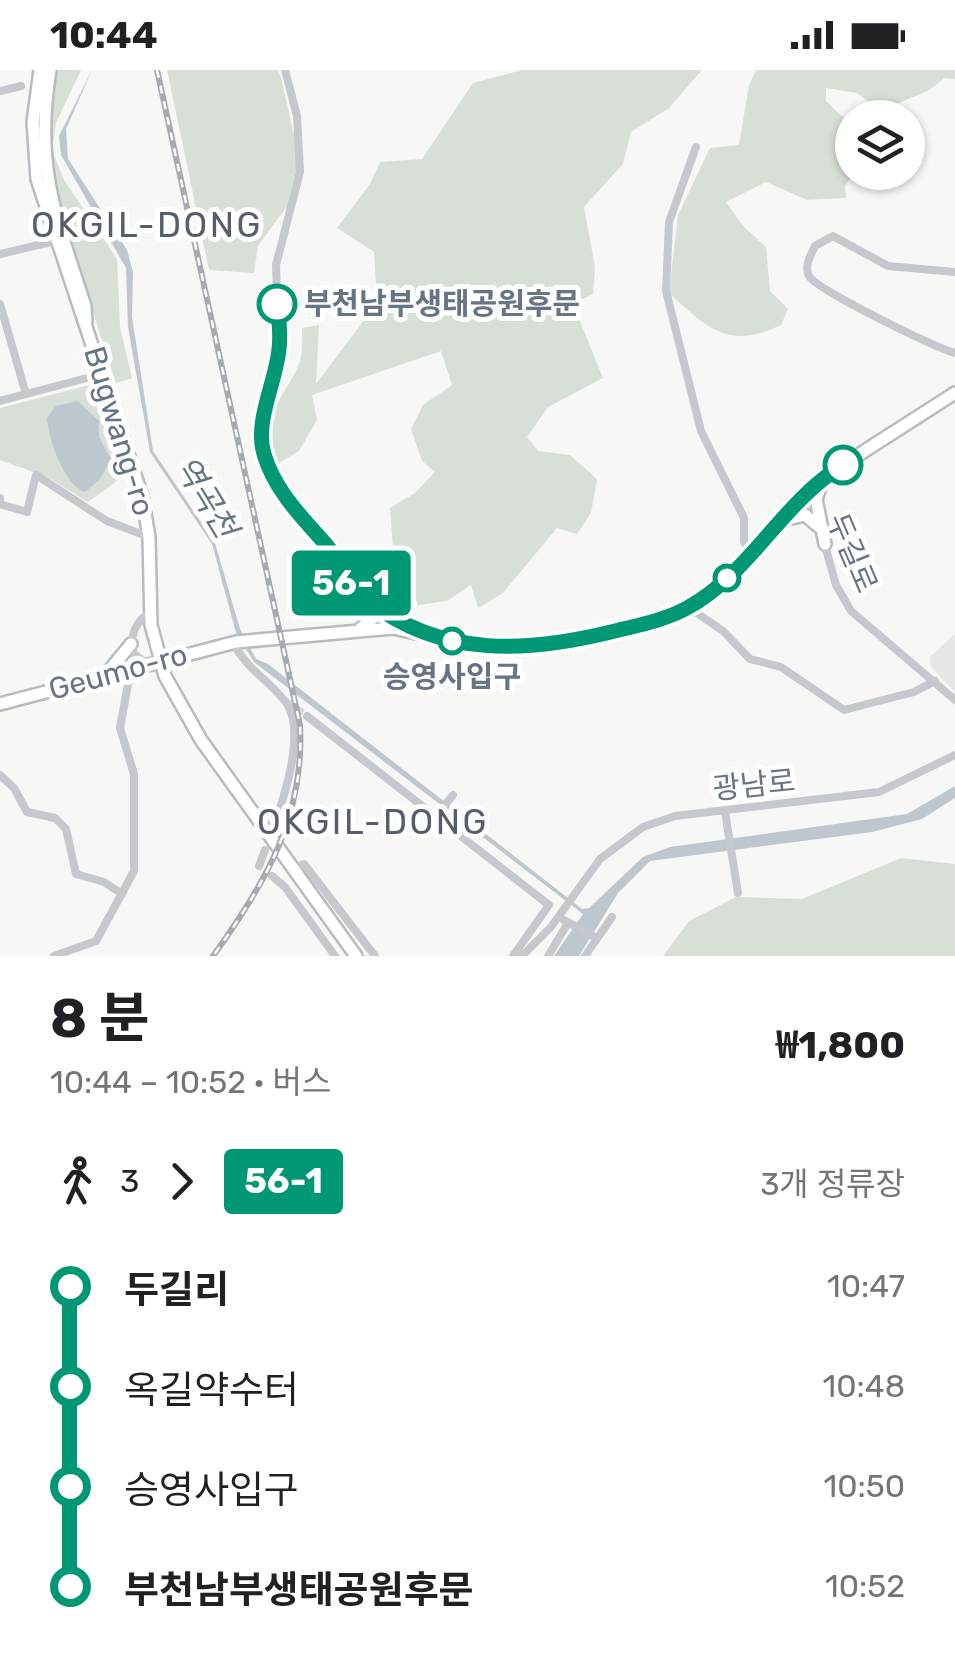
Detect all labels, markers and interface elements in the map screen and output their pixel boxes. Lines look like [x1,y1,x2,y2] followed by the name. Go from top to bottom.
[50,12,158,58] text: 10:44
[835,100,925,190] map controls
[835,100,925,190] button: layers
[31,204,263,246] district label: OKGIL-DONG
[258,285,296,323] marker: 부천남부생태공원후문
[304,286,580,322] place label: 부천남부생태공원후문
[76,342,162,520] street label: Bugwang-ro
[824,446,862,484] unlabelled marker
[167,449,247,548] water label: 역곡천
[819,508,885,598] street label: 두길로
[281,550,421,616] line badge: 56-1
[312,562,390,604] text: 56-1
[714,565,740,591] unlabelled marker
[439,628,465,654] marker: 승영사입구
[45,636,191,708] street label: Geumo-ro
[383,659,521,695] place label: 승영사입구
[711,763,797,807] street label: 광남로
[257,801,489,843] district label: OKGIL-DONG
[50,986,150,1051] text: 8 분
[776,1022,905,1068] text: ₩1,800
[50,1063,331,1101] text: 10:44 – 10:52 · 버스
[50,1154,105,1209] icon: walk
[154,1154,209,1209] icon: forward
[244,1160,323,1202] text: 56-1
[120,1162,139,1200] text: 3
[760,1165,905,1203] text: 3개 정류장
[124,1267,229,1313] text: 두길리
[827,1267,905,1305] text: 10:47
[124,1367,299,1413] text: 옥길약수터
[823,1367,905,1405] text: 10:48
[124,1467,299,1513] text: 승영사입구
[823,1467,905,1505] text: 10:50
[124,1567,474,1613] text: 부천남부생태공원후문
[825,1567,905,1605] text: 10:52

